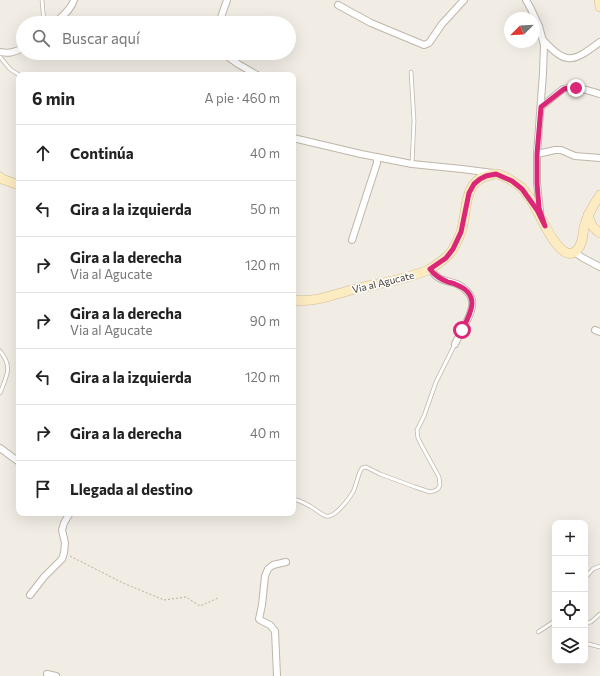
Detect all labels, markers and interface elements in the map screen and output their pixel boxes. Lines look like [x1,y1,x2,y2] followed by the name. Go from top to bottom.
[504,12,540,48] north arrow
[16,16,296,60] search box
[30,27,52,49] icon: search
[62,29,140,47] text: Buscar aquí
[567,79,585,97] route end
[32,88,75,109] text: 6 min
[205,90,280,106] text: A pie · 460 m
[32,142,54,164] icon: ahead
[70,144,134,162] text: Continúa
[250,145,280,161] text: 40 m
[32,198,54,220] icon: left
[70,200,192,218] text: Gira a la izquierda
[250,201,280,217] text: 50 m
[70,248,182,266] text: Gira a la derecha
[32,254,54,276] icon: right
[245,257,280,273] text: 120 m
[70,266,152,282] text: Via al Agucate
[351,269,415,295] street label: Via al Agucate
[70,304,182,322] text: Gira a la derecha
[32,310,54,332] icon: right
[250,313,280,329] text: 90 m
[453,321,471,339] route start
[70,322,152,338] text: Via al Agucate
[32,366,54,388] icon: left
[70,368,192,386] text: Gira a la izquierda
[245,369,280,385] text: 120 m
[32,422,54,444] icon: right
[70,424,182,442] text: Gira a la derecha
[250,425,280,441] text: 40 m
[32,478,54,500] icon: arrive
[70,480,193,498] text: Llegada al destino
[552,520,588,664] map controls
[552,520,588,556] button: +
[552,556,588,592] button: −
[552,592,588,628] button: locate
[552,628,588,664] button: layers

